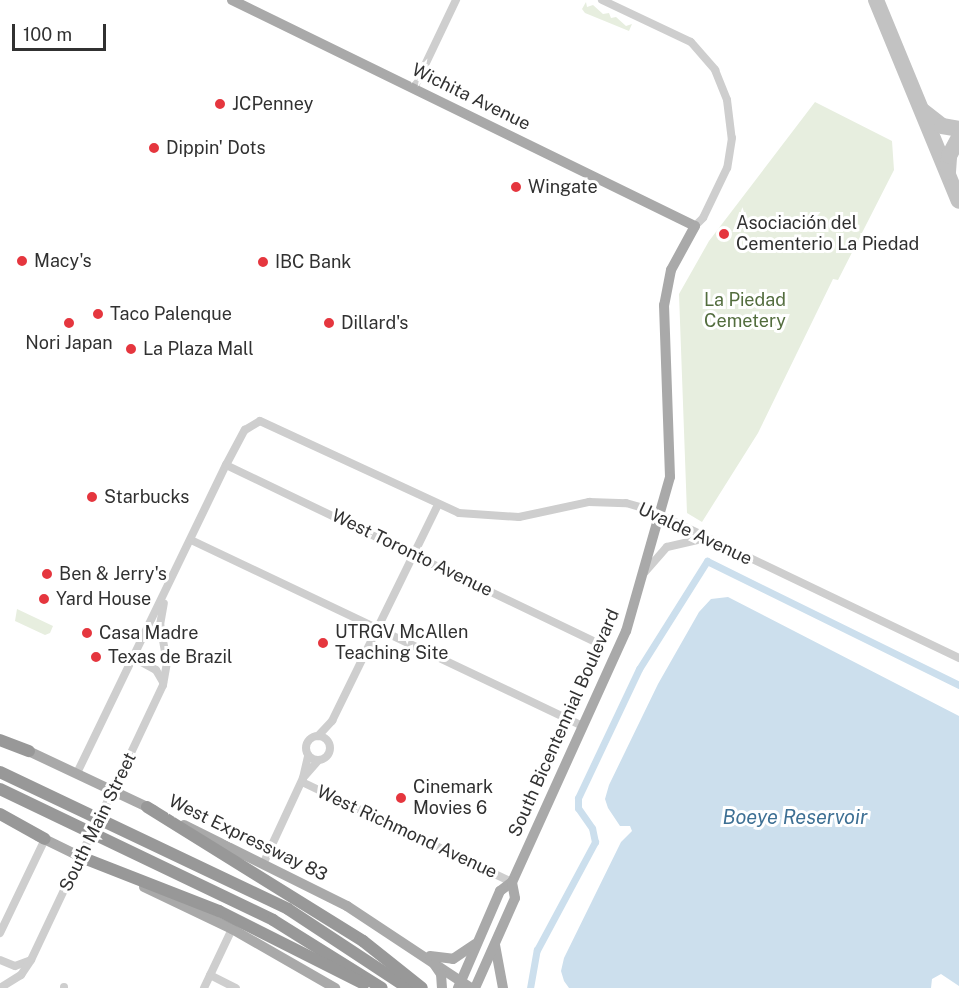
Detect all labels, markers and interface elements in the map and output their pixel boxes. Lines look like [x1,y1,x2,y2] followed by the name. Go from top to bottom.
[15,12,110,50] scale bar
[23,24,72,45] text: 100 m
[408,59,534,135] street label: Wichita Avenue
[232,93,313,115] place label: JCPenney
[213,97,227,111] marker: JCPenney
[166,137,266,159] place label: Dippin' Dots
[147,141,161,155] marker: Dippin' Dots
[528,176,598,198] place label: Wingate
[509,180,523,194] marker: Wingate
[736,213,919,256] place label: Asociación del Cementerio La Piedad
[717,227,731,241] marker: Asociación del Cementerio La Piedad
[34,250,92,272] place label: Macy's
[275,251,351,273] place label: IBC Bank
[15,254,29,268] marker: Macy's
[256,255,270,269] marker: IBC Bank
[704,290,786,332] park label: La Piedad Cemetery
[110,303,232,325] place label: Taco Palenque
[91,307,105,321] marker: Taco Palenque
[341,312,408,334] place label: Dillard's
[62,316,76,330] marker: Nori Japan
[322,316,336,330] marker: Dillard's
[25,332,113,354] place label: Nori Japan
[143,338,254,360] place label: La Plaza Mall
[124,342,138,356] marker: La Plaza Mall
[104,486,189,508] place label: Starbucks
[85,490,99,504] marker: Starbucks
[634,498,756,570] street label: Uvalde Avenue
[328,505,496,601] street label: West Toronto Avenue
[59,563,167,585] place label: Ben & Jerry's
[40,567,54,581] marker: Ben & Jerry's
[56,588,151,610] place label: Yard House
[37,592,51,606] marker: Yard House
[504,606,624,840] street label: South Bicentennial Boulevard
[99,622,198,644] place label: Casa Madre
[335,622,468,664] place label: UTRGV McAllen Teaching Site
[80,626,94,640] marker: Casa Madre
[316,636,330,650] marker: UTRGV McAllen Teaching Site
[108,646,233,668] place label: Texas de Brazil
[89,650,103,664] marker: Texas de Brazil
[55,749,141,895] street label: South Main Street
[413,777,493,820] place label: Cinemark Movies 6
[313,781,501,883] street label: West Richmond Avenue
[165,790,331,886] street label: West Expressway 83
[394,791,408,805] marker: Cinemark Movies 6
[722,805,868,829] water label: Boeye Reservoir

